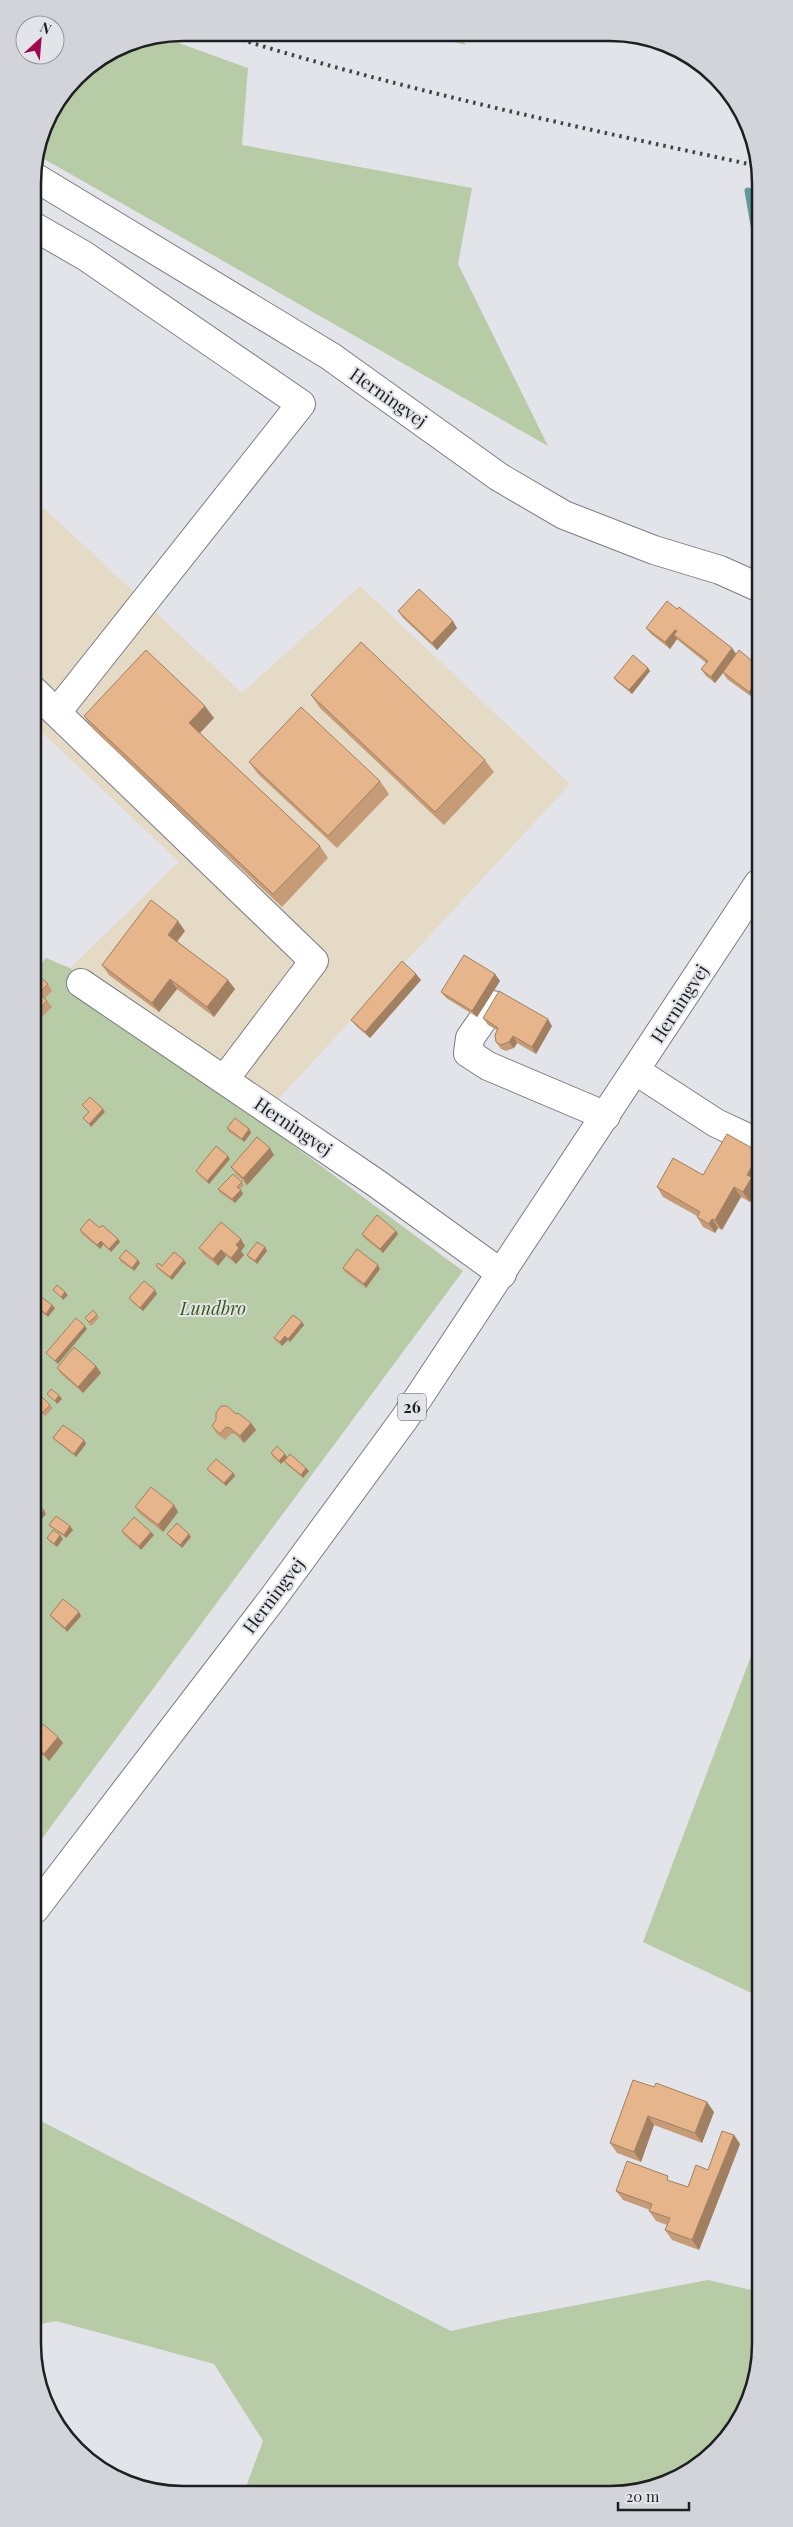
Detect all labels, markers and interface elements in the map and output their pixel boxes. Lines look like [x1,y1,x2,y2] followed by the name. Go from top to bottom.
[15,15,65,65] north arrow
[37,17,55,39] text: N
[345,362,432,433] street label: Herningvej
[645,960,713,1047] street label: Herningvej
[250,1091,337,1161] street label: Herningvej
[179,1296,246,1320] park label: Lundbro
[398,1394,426,1420] road number: 26
[237,1553,310,1638] street label: Herningvej
[618,2480,689,2512] scale bar
[626,2486,660,2506] text: 20 m

